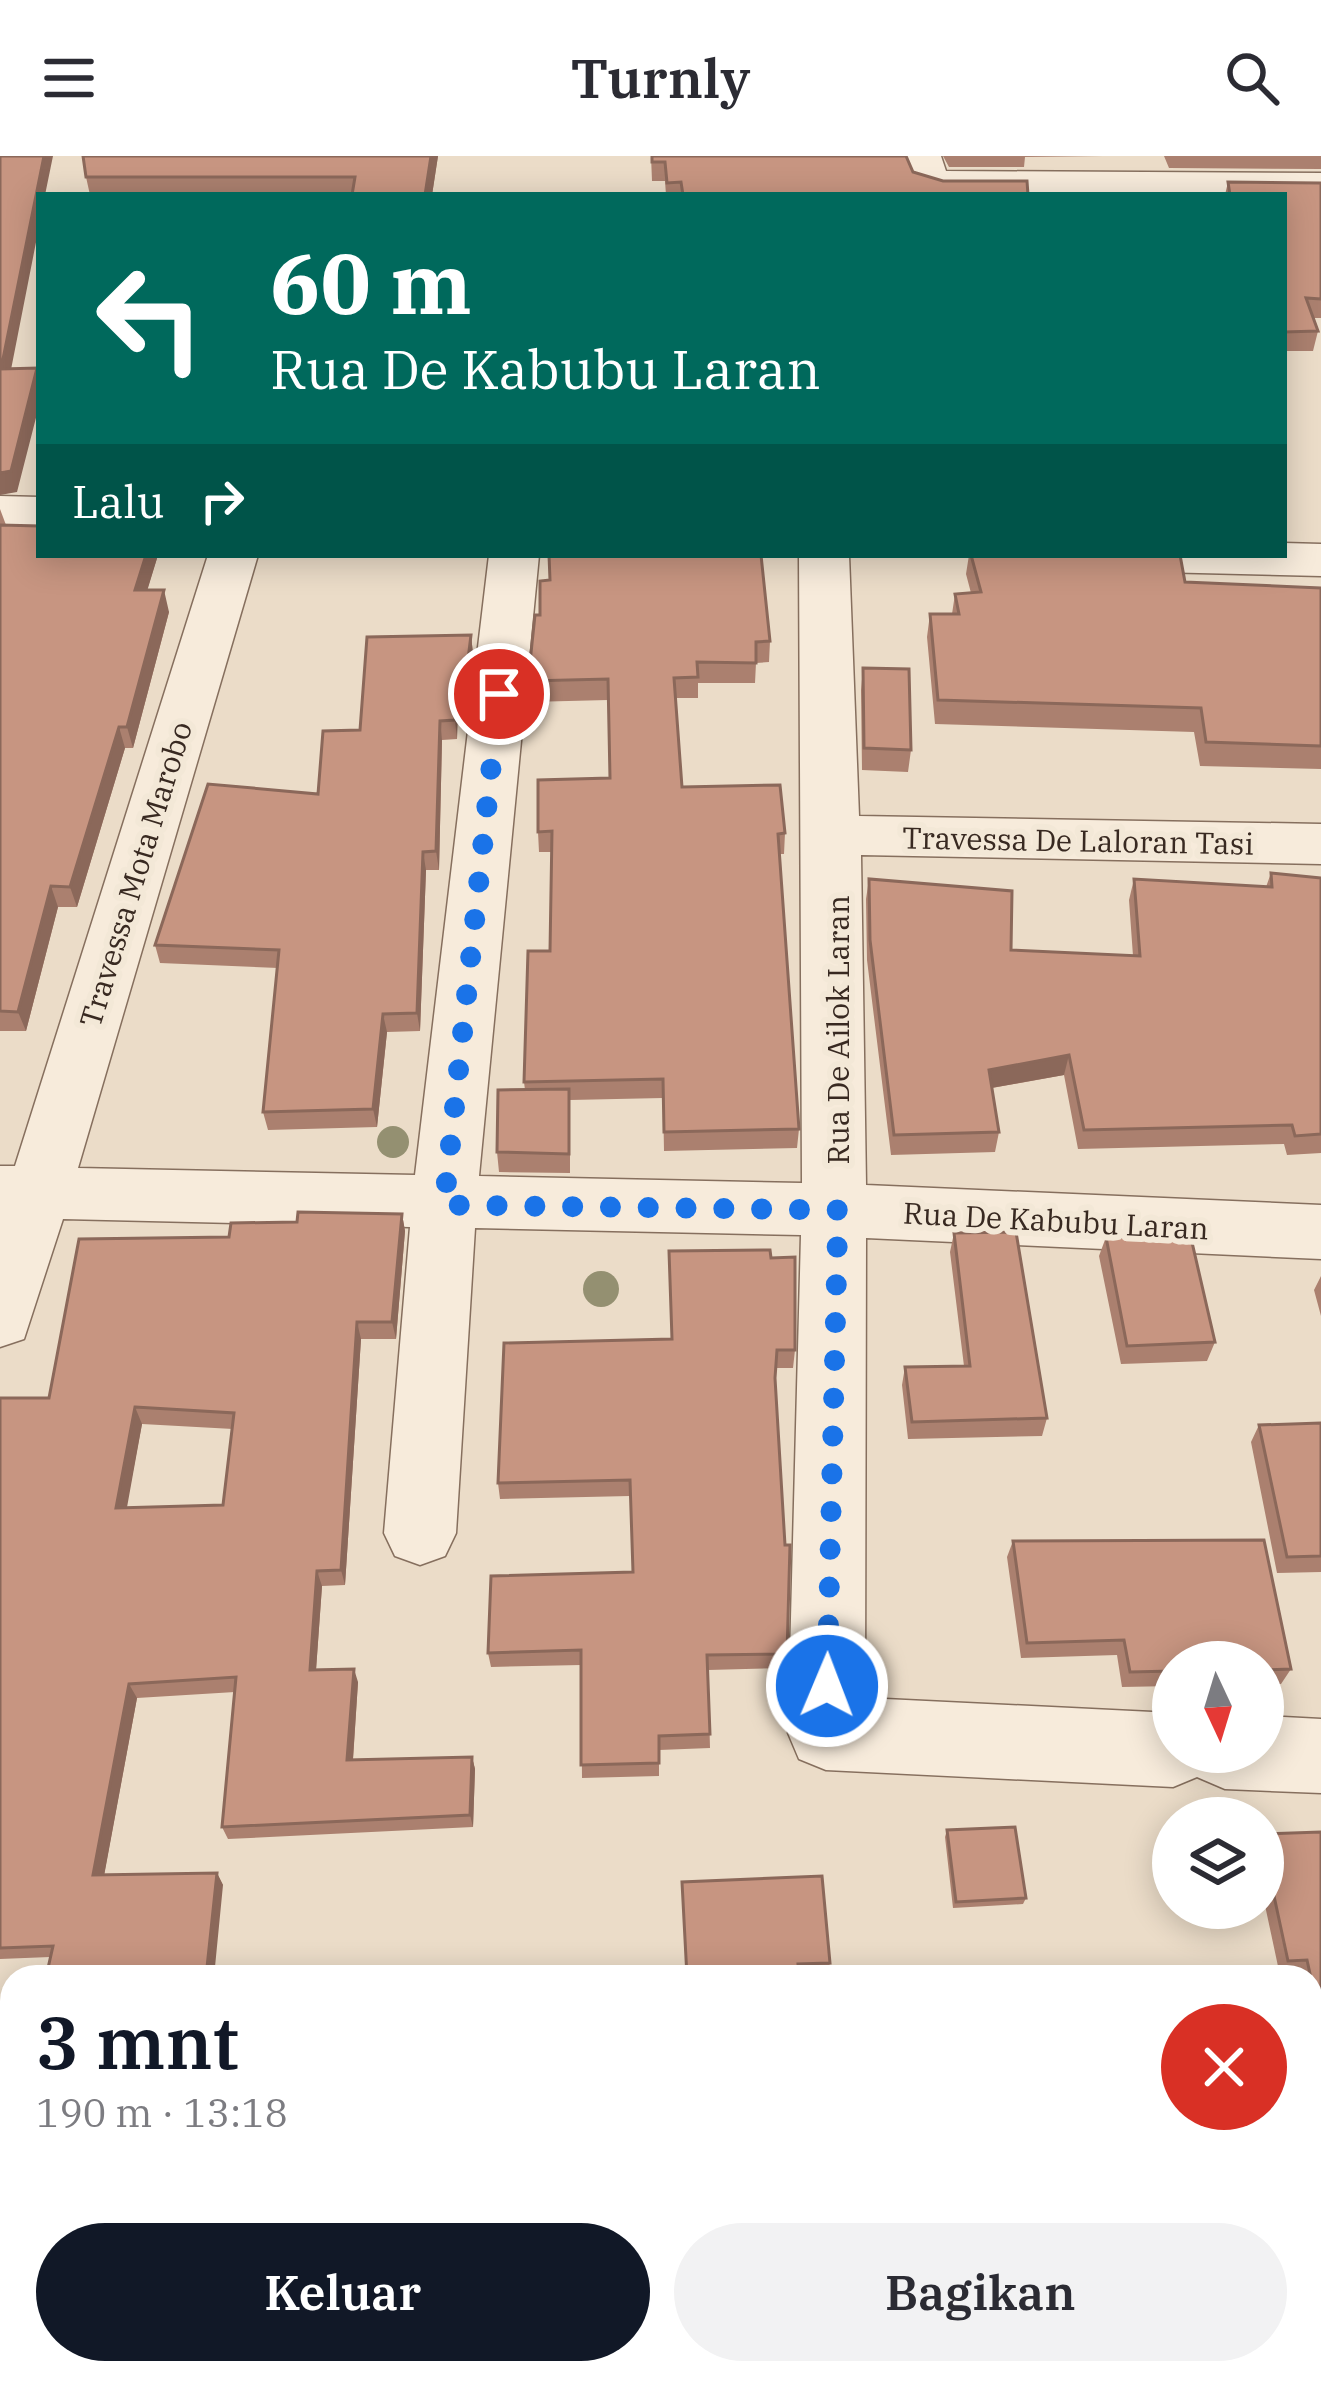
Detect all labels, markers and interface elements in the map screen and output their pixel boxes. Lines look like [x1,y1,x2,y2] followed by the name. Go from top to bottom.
[571,43,750,113] text: Turnly
[36,45,102,111] icon: menu
[1219,45,1285,111] icon: search
[270,228,472,337] text: 60 m
[72,240,228,396] icon: left
[270,334,821,404] text: Rua De Kabubu Laran
[189,468,255,534] icon: right
[72,472,165,530] text: Lalu
[448,643,550,745] pin
[466,661,532,727] icon: arrive
[70,716,200,1032] street label: Travessa Mota Marobo
[902,817,1254,863] street label: Travessa De Laloran Tasi
[818,895,857,1165] street label: Rua De Ailok Laran
[902,1193,1210,1247] street label: Rua De Kabubu Laran
[764,1623,890,1749] position arrow
[1152,1641,1284,1773] north arrow
[1152,1641,1284,1929] map controls
[1152,1797,1284,1929] button: layers
[36,1995,239,2089] text: 3 mnt
[1161,2004,1287,2130] button: close
[36,2087,288,2138] text: 190 m · 13:18
[36,2223,650,2361] button: Keluar
[674,2223,1287,2361] button: Bagikan

